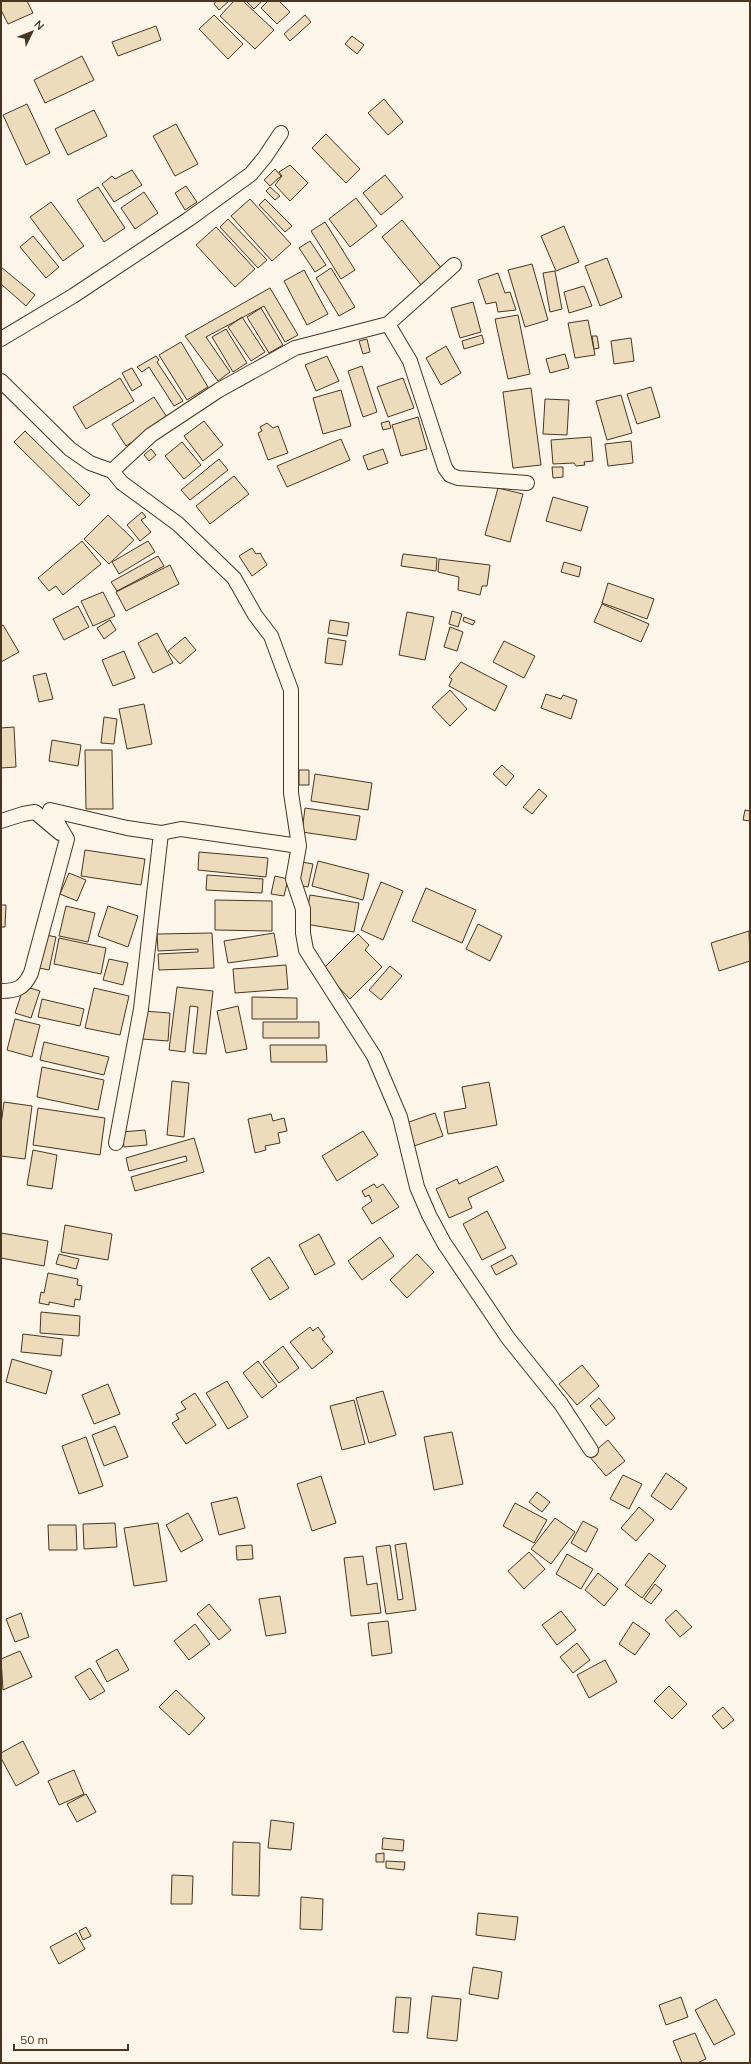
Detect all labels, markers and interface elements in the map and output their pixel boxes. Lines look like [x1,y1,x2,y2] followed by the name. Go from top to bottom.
[12,12,52,52] north arrow
[31,17,47,33] text: N
[14,2026,128,2052] scale bar
[20,2032,48,2047] text: 50 m

